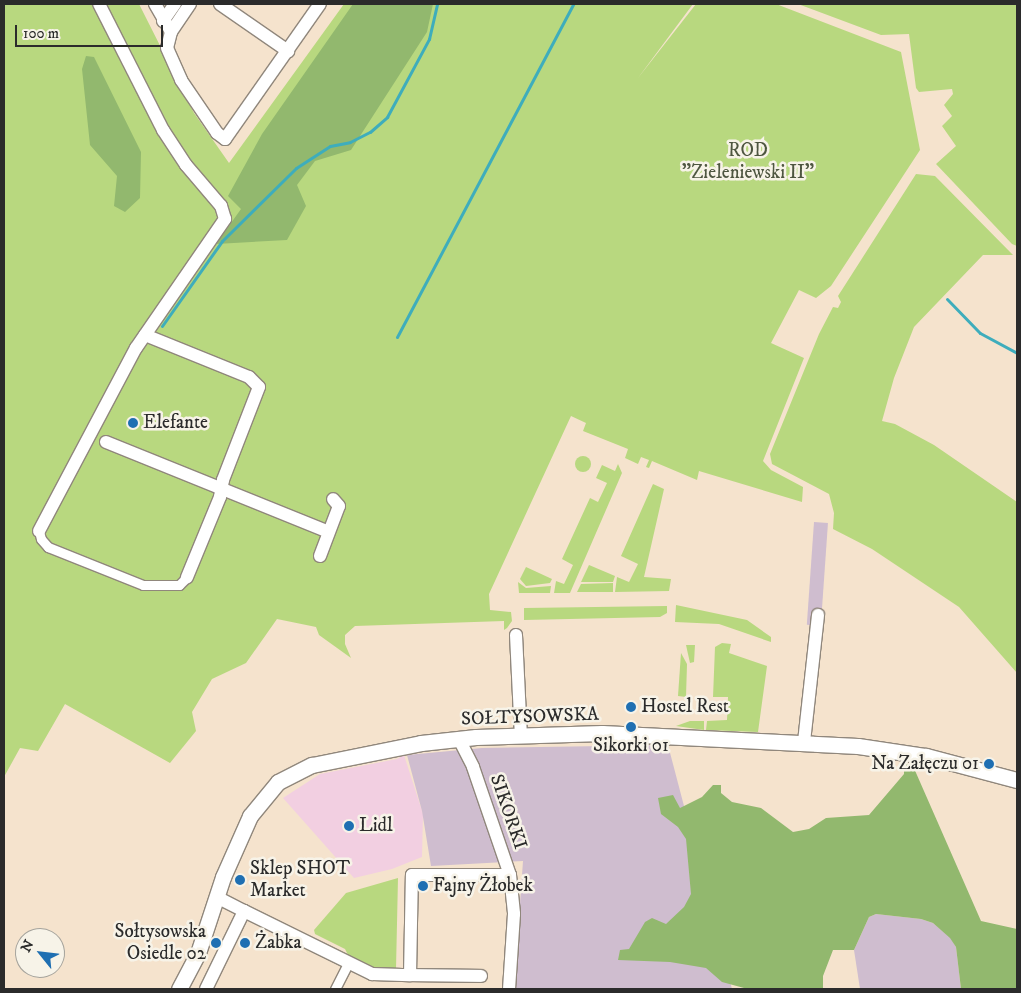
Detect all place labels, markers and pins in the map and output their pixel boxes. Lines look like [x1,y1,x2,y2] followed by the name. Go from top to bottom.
[143,412,208,434] place label: Elefante
[127,417,139,429] marker: Elefante
[641,696,729,718] place label: Hostel Rest
[625,701,637,713] marker: Hostel Rest
[625,721,637,733] marker: Sikorki 01
[593,735,669,757] place label: Sikorki 01
[871,753,979,775] place label: Na Załęczu 01
[983,758,995,770] marker: Na Załęczu 01
[359,815,393,837] place label: Lidl
[343,820,355,832] marker: Lidl
[250,858,350,902] place label: Sklep SHOT Market
[234,874,246,886] marker: Sklep SHOT Market
[433,875,533,897] place label: Fajny Żłobek
[417,880,429,892] marker: Fajny Żłobek
[115,921,206,965] place label: Sołtysowska Osiedle 02
[255,932,302,954] place label: Żabka
[210,937,222,949] marker: Sołtysowska Osiedle 02
[239,937,251,949] marker: Żabka

